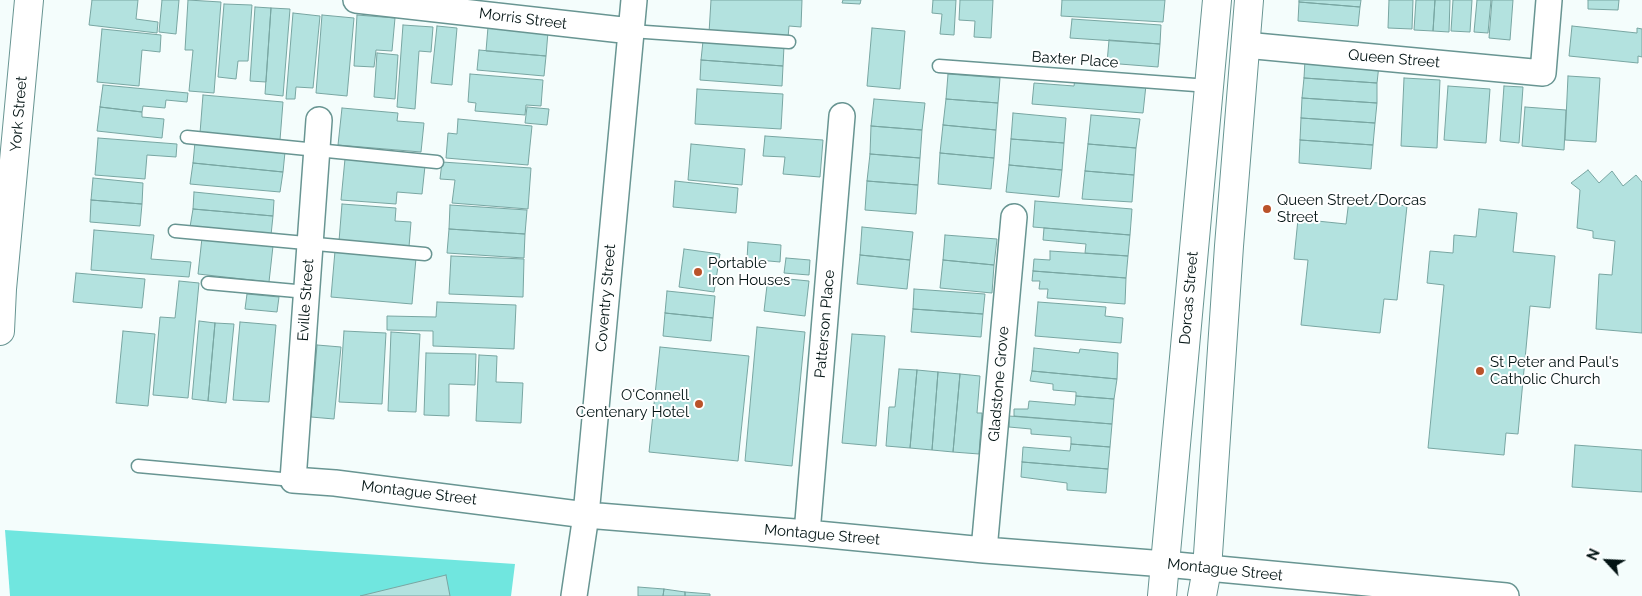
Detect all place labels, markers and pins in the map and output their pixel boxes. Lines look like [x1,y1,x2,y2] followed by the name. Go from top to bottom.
[1277,191,1426,226] place label: Queen Street/Dorcas Street
[1261,203,1273,215] marker: Queen Street/Dorcas Street
[708,254,790,289] place label: Portable Iron Houses
[692,266,704,278] marker: Portable Iron Houses
[1490,353,1619,388] place label: St Peter and Paul's Catholic Church
[1474,365,1486,377] marker: St Peter and Paul's Catholic Church
[576,386,689,421] place label: O'Connell Centenary Hotel
[693,398,705,410] marker: O'Connell Centenary Hotel

